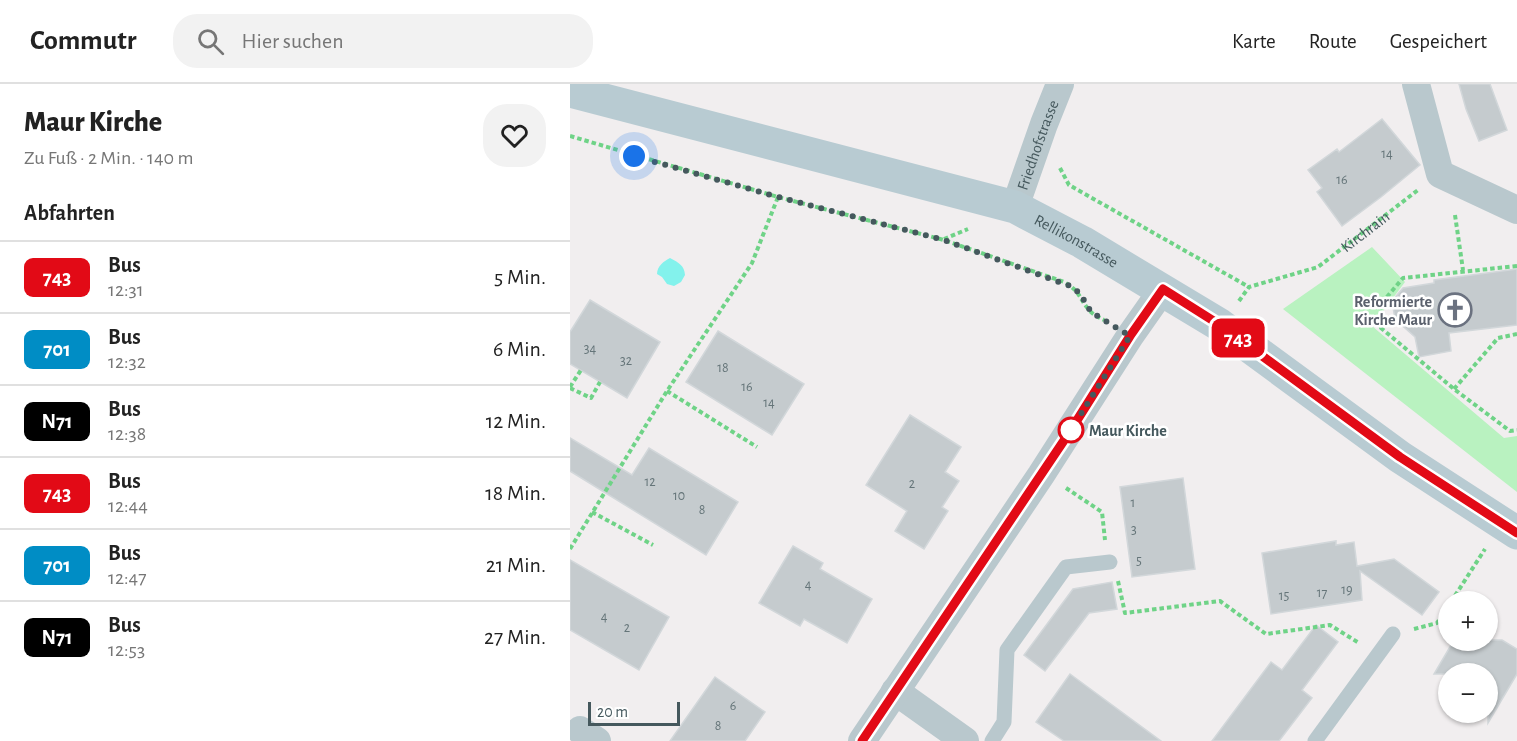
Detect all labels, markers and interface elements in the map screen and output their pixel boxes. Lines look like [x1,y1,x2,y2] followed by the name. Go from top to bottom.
[173,14,593,68] search box
[194,25,227,58] icon: search
[30,27,137,55] text: Commutr
[242,30,344,52] text: Hier suchen
[1232,31,1276,52] text: Karte
[1309,31,1357,52] text: Route
[1390,31,1487,52] text: Gespeichert
[1015,98,1062,192] street label: Friedhofstrasse
[483,104,546,167] button: heart
[24,109,162,137] text: Maur Kirche
[619,141,649,171] your location
[1381,147,1393,161] house number: 14
[24,148,193,168] text: Zu Fuß · 2 Min. · 140 m
[1336,173,1348,187] house number: 16
[24,202,115,224] text: Abfahrten
[1338,208,1393,255] street label: Kirchrain
[1032,212,1121,271] street label: Rellikonstrasse
[108,254,141,276] text: Bus
[494,266,546,288] text: 5 Min.
[43,267,71,288] text: 743
[108,280,144,300] text: 12:31
[1437,292,1473,328] church icon: Reformierte Kirche Maur
[1354,294,1432,328] place label: Reformierte Kirche Maur
[1204,318,1272,358] line badge: 743
[108,326,141,348] text: Bus
[1224,328,1252,349] text: 743
[493,338,546,360] text: 6 Min.
[43,339,71,360] text: 701
[584,342,597,356] house number: 34
[108,352,146,372] text: 12:32
[620,354,632,368] house number: 32
[717,361,729,375] house number: 18
[741,380,753,394] house number: 16
[763,396,775,410] house number: 14
[108,398,141,420] text: Bus
[486,410,546,432] text: 12 Min.
[41,411,73,432] text: N71
[1058,417,1084,443] marker: Maur Kirche
[1089,423,1167,439] place label: Maur Kirche
[108,424,146,444] text: 12:38
[108,470,141,492] text: Bus
[644,475,656,489] house number: 12
[909,477,915,491] house number: 2
[485,482,546,504] text: 18 Min.
[43,483,71,504] text: 743
[673,489,685,503] house number: 10
[108,496,148,516] text: 12:44
[1131,496,1135,510] house number: 1
[699,503,705,517] house number: 8
[1131,523,1137,537] house number: 3
[108,542,141,564] text: Bus
[486,554,546,576] text: 21 Min.
[1136,554,1142,568] house number: 5
[43,555,71,576] text: 701
[108,568,147,588] text: 12:47
[805,578,812,592] house number: 4
[1341,583,1353,597] house number: 19
[1317,586,1327,600] house number: 17
[1279,589,1289,603] house number: 15
[1438,591,1498,723] map controls
[1438,591,1498,651] button: +
[601,610,608,624] house number: 4
[108,614,141,636] text: Bus
[624,621,630,635] house number: 2
[484,626,546,648] text: 27 Min.
[41,627,73,648] text: N71
[108,640,145,660] text: 12:53
[1438,663,1498,723] button: −
[588,699,680,726] scale bar
[730,699,736,713] house number: 6
[597,704,628,720] text: 20 m
[715,719,721,733] house number: 8

